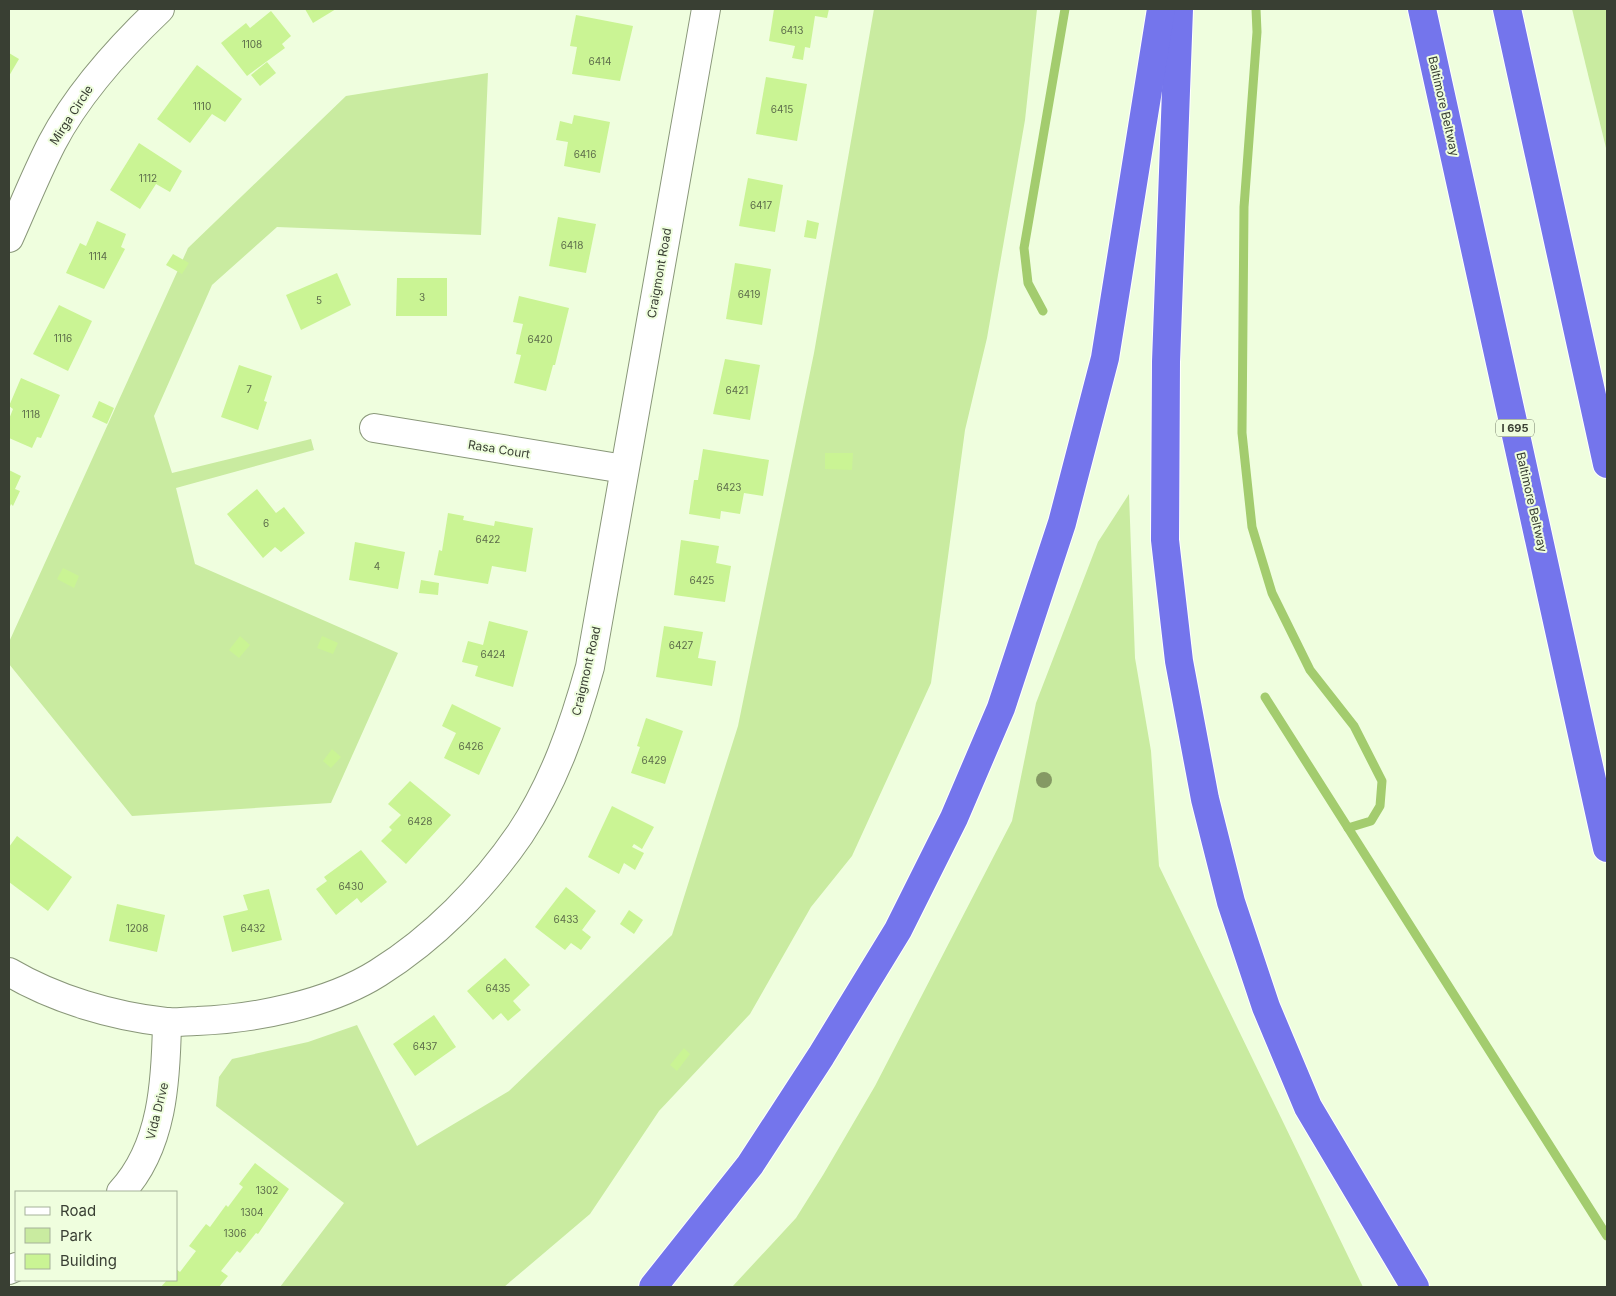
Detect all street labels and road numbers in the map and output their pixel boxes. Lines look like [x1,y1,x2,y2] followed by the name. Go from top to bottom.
[1425,55,1463,158] street label: Baltimore Beltway
[46,82,96,148] street label: Mirga Circle
[644,227,674,319] street label: Craigmont Road
[1496,419,1534,436] road number: I 695
[467,437,531,461] street label: Rasa Court
[1513,451,1551,554] street label: Baltimore Beltway
[568,625,604,717] street label: Craigmont Road
[143,1081,171,1141] street label: Vida Drive

